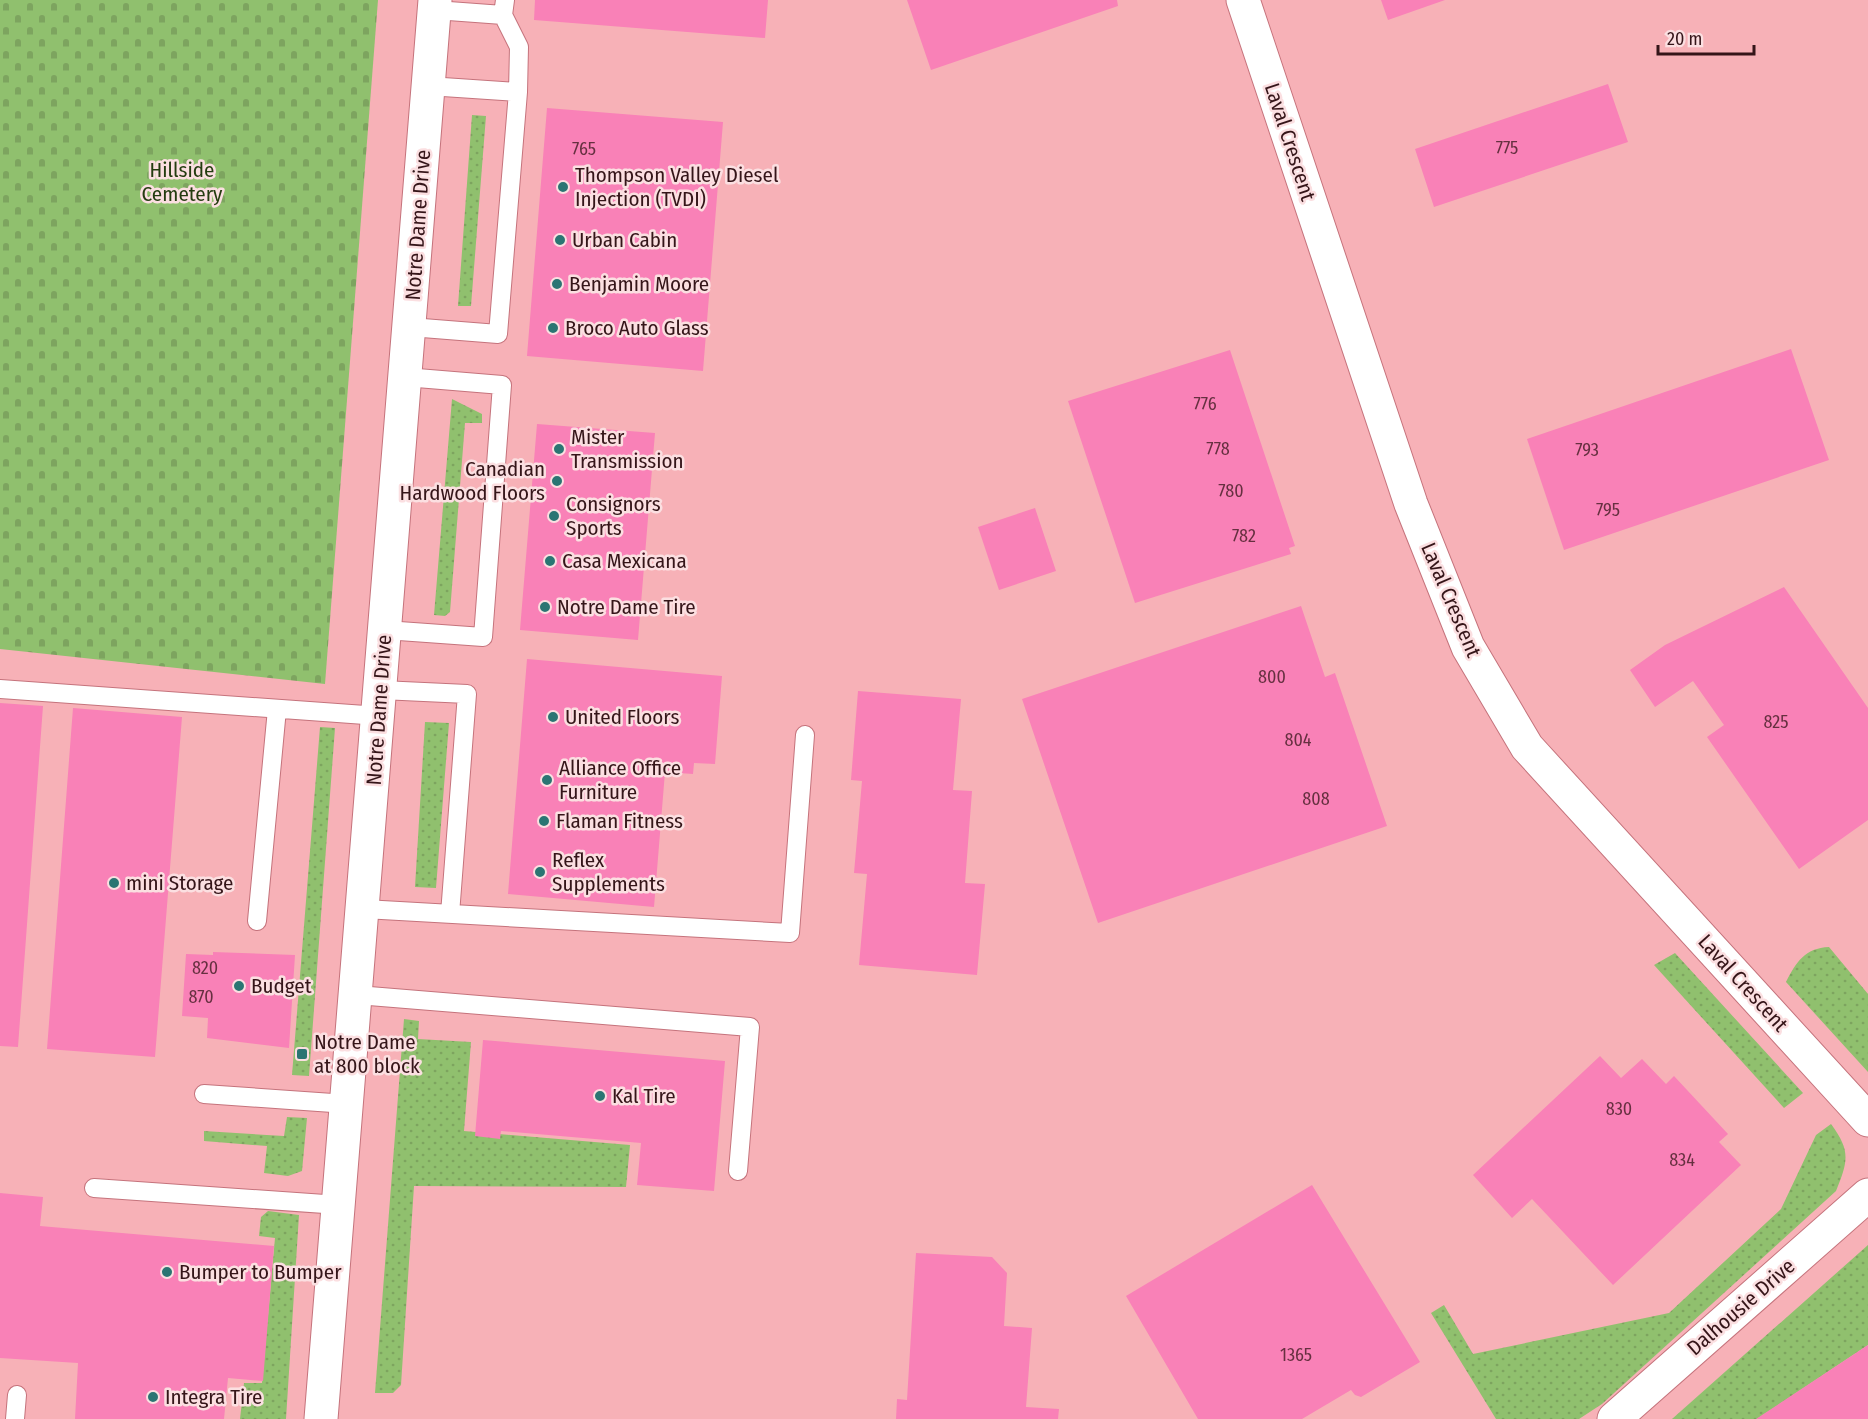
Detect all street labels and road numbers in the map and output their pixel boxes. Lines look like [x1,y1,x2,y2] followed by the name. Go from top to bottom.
[1259,80,1321,204] street label: Laval Crescent
[400,149,436,301] street label: Notre Dame Drive
[1415,539,1487,661] street label: Laval Crescent
[361,634,397,786] street label: Notre Dame Drive
[1692,929,1794,1037] street label: Laval Crescent
[1682,1253,1800,1361] street label: Dalhousie Drive

